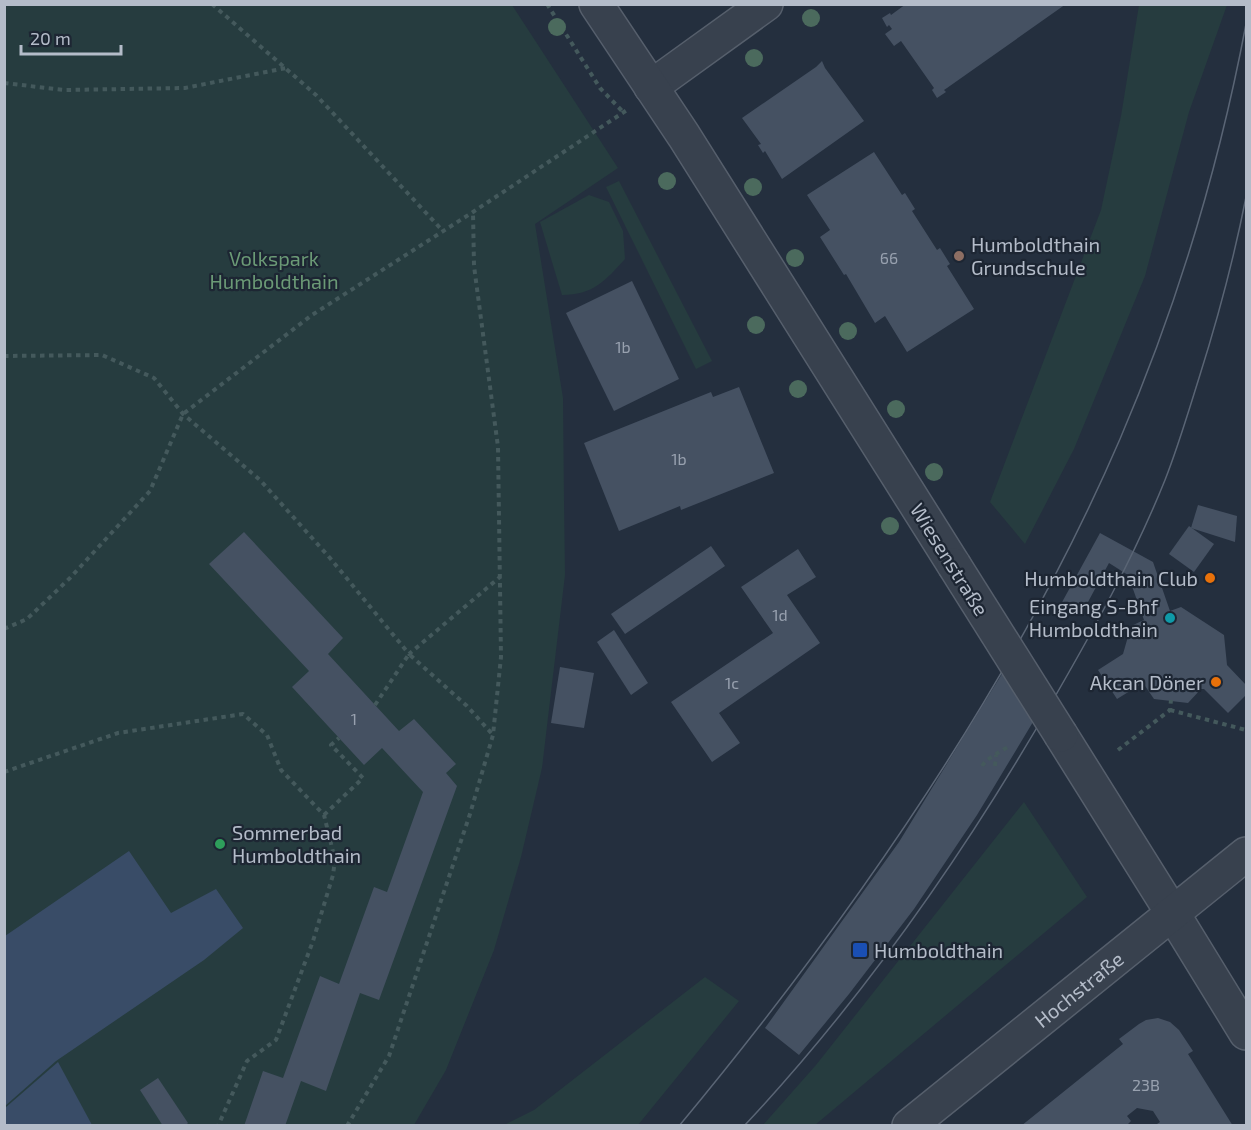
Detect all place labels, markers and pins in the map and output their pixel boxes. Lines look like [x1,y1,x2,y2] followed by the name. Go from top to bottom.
[971,232,1100,279] place label: Humboldthain Grundschule
[952,249,966,263] marker: Humboldthain Grundschule
[1024,566,1198,590] place label: Humboldthain Club
[1203,571,1217,585] marker: Humboldthain Club
[1029,594,1158,641] place label: Eingang S-Bhf Humboldthain
[1163,611,1177,625] marker: Eingang S-Bhf Humboldthain
[1090,670,1204,694] place label: Akcan Döner
[1209,675,1223,689] marker: Akcan Döner
[232,820,361,867] place label: Sommerbad Humboldthain
[213,837,227,851] marker: Sommerbad Humboldthain
[874,938,1003,962] place label: Humboldthain
[851,941,869,959] marker: Humboldthain

